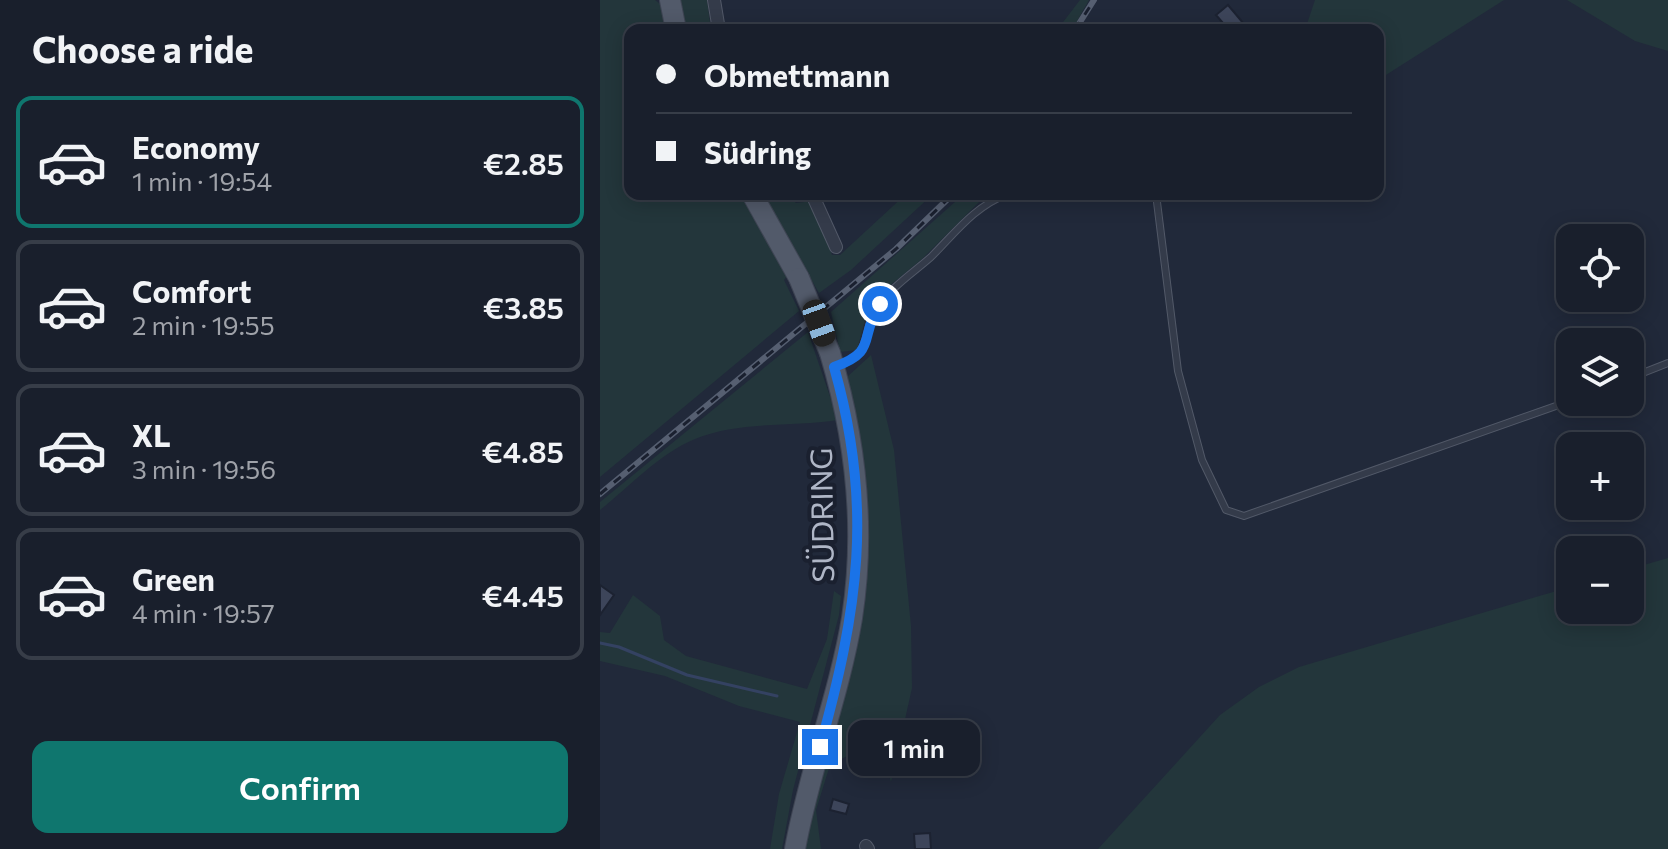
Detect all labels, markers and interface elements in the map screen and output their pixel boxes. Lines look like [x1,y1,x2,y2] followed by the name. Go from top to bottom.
[32,26,253,70] text: Choose a ride
[704,56,890,93] text: Obmettmann
[36,126,108,198] icon: car
[132,128,260,165] text: Economy
[704,133,811,170] text: Südring
[483,144,564,181] text: €2.85
[132,165,272,196] text: 1 min · 19:54
[1556,224,1644,624] map controls
[1556,224,1644,312] button: locate
[36,270,108,342] icon: car
[132,272,251,309] text: Comfort
[862,286,898,322] route start
[483,288,564,325] text: €3.85
[800,296,838,350] car
[132,309,275,340] text: 2 min · 19:55
[1556,328,1644,416] button: layers
[36,414,108,486] icon: car
[132,416,171,453] text: XL
[482,432,564,469] text: €4.85
[1556,432,1644,520] button: +
[801,447,840,583] street label: SÜDRING
[132,453,276,484] text: 3 min · 19:56
[1556,536,1644,624] button: −
[36,558,108,630] icon: car
[132,560,215,597] text: Green
[482,576,564,613] text: €4.45
[132,597,275,628] text: 4 min · 19:57
[848,719,980,775] callout: 1 min
[802,729,838,765] route end
[883,732,945,763] text: 1 min
[32,741,568,833] button: Confirm

